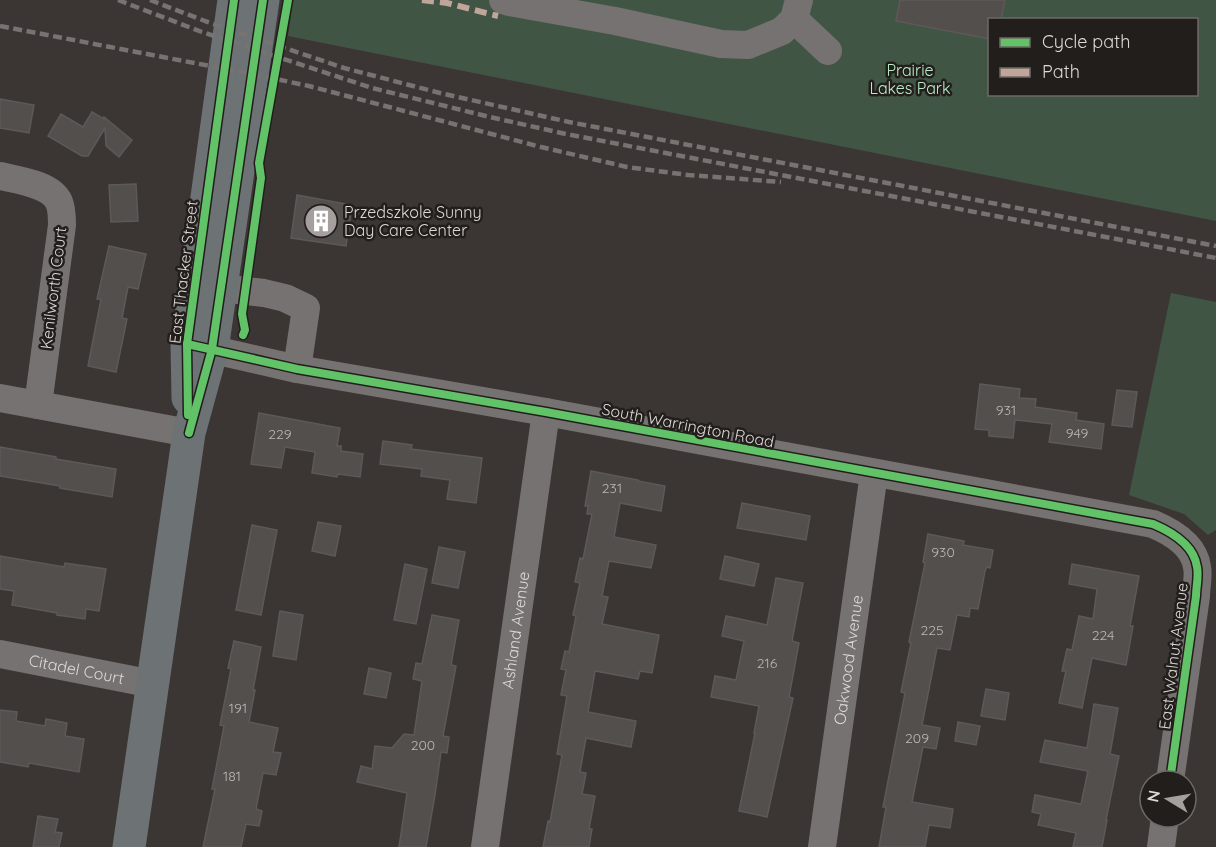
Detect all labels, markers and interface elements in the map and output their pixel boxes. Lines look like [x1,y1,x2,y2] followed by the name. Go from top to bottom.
[988,18,1198,96] legend
[1042,30,1130,53] text: Cycle path
[869,60,951,98] park label: Prairie Lakes Park
[1042,60,1080,83] text: Path
[164,199,202,345] street label: East Thacker Street
[344,202,482,240] place label: Przedszkole Sunny Day Care Center
[303,203,339,239] building icon: Przedszkole Sunny Day Care Center
[36,226,70,350] street label: Kenilworth Court
[600,398,776,452] street label: South Warrington Road
[996,401,1016,419] house number: 931
[1066,424,1089,442] house number: 949
[268,425,292,443] house number: 229
[602,479,622,497] house number: 231
[931,543,955,561] house number: 930
[497,570,534,690] street label: Ashland Avenue
[1154,582,1192,730] street label: East Walnut Avenue
[829,594,867,726] street label: Oakwood Avenue
[920,621,944,639] house number: 225
[1092,626,1114,644] house number: 224
[27,650,126,688] street label: Citadel Court
[757,654,778,672] house number: 216
[229,699,247,717] house number: 191
[905,729,929,747] house number: 209
[411,736,435,754] house number: 200
[223,767,241,785] house number: 181
[1138,769,1198,829] north arrow
[1142,788,1164,804] text: N

